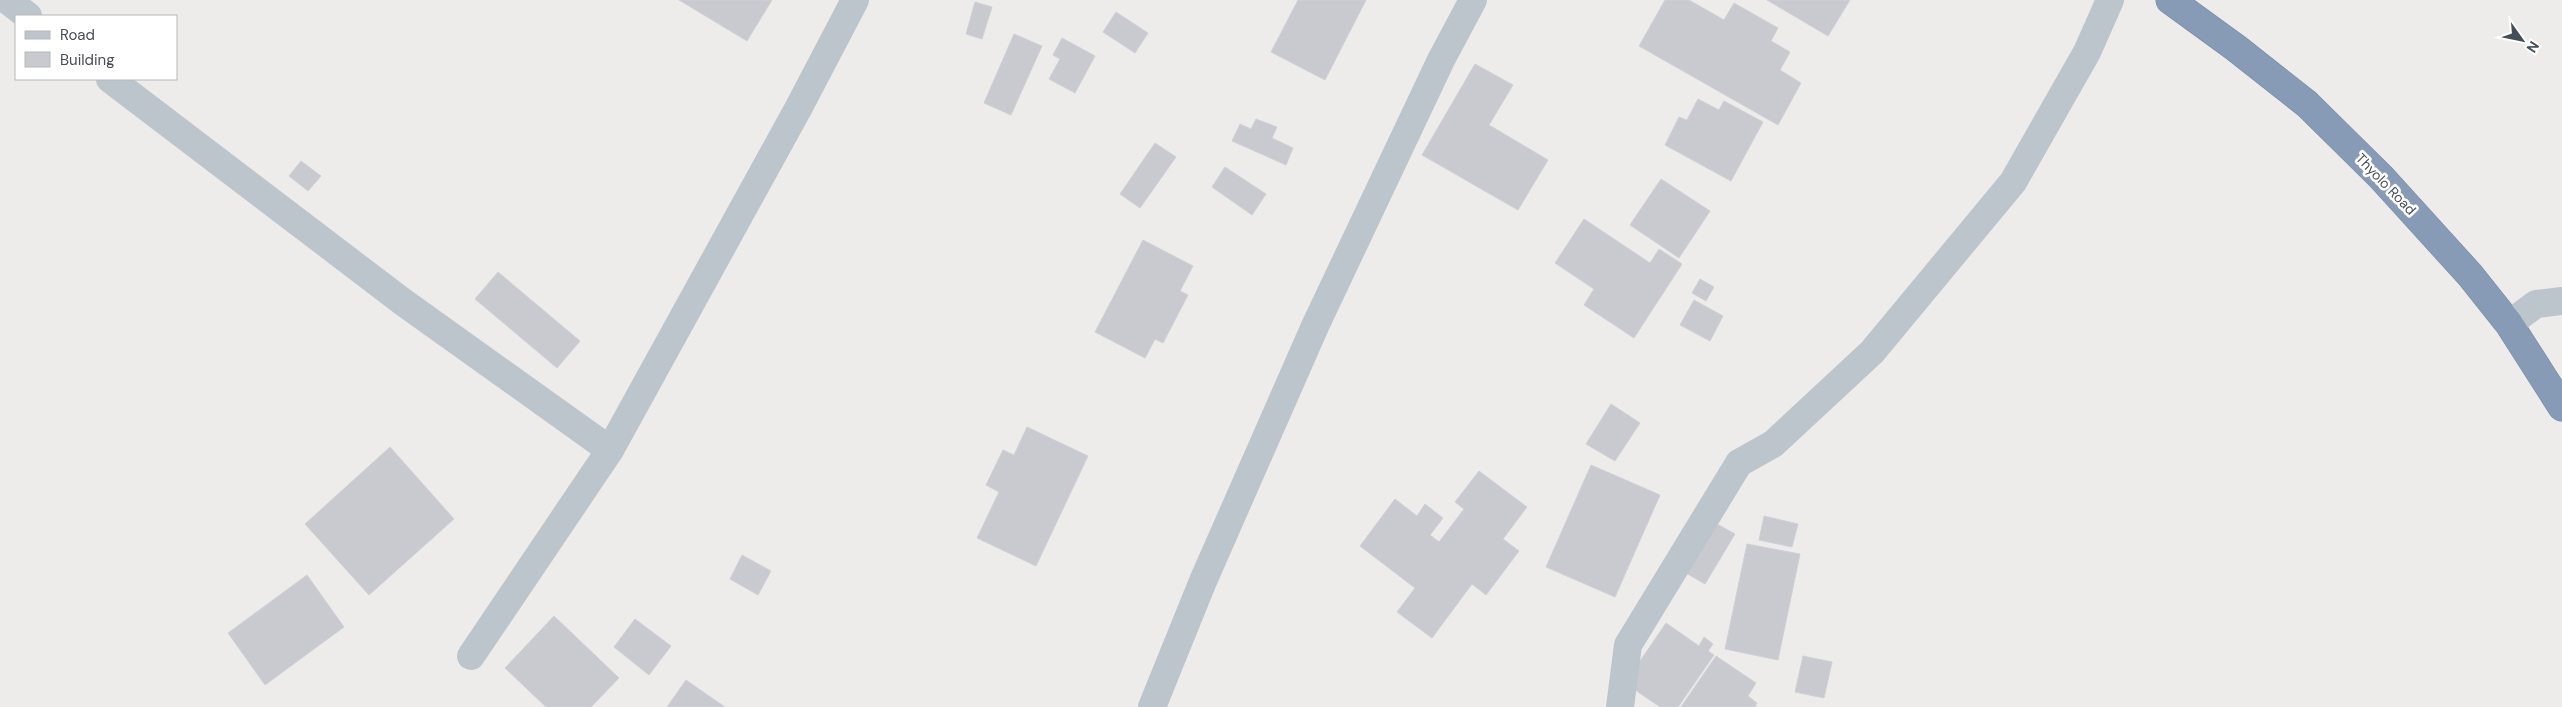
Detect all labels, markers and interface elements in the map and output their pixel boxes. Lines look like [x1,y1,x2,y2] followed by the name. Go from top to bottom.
[15,15,178,80] legend
[2497,15,2547,65] north arrow
[60,25,95,45] text: Road
[2523,38,2543,56] text: N
[60,50,115,70] text: Building
[2352,149,2420,219] street label: Thyolo Road

